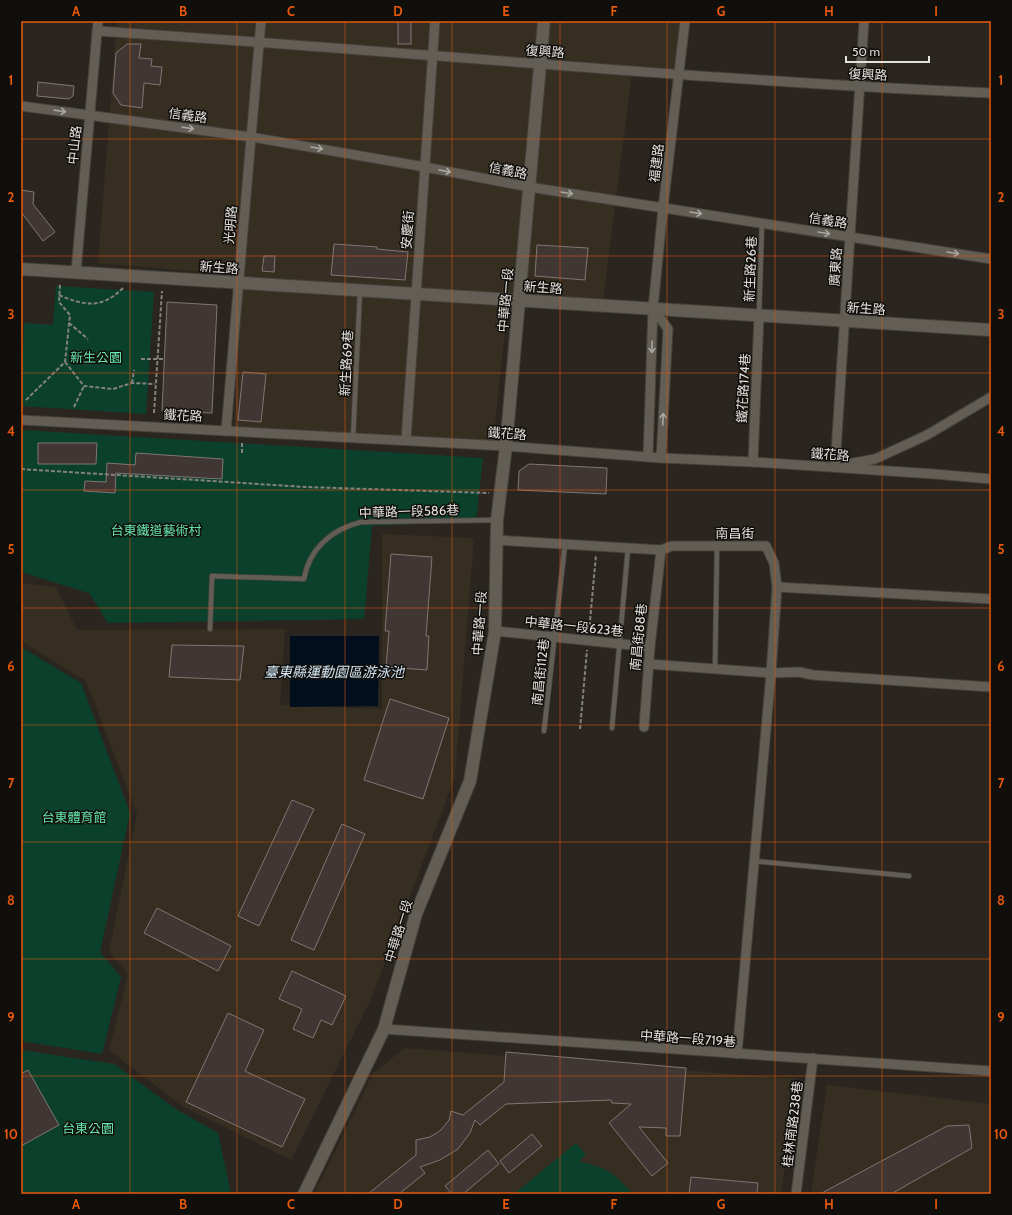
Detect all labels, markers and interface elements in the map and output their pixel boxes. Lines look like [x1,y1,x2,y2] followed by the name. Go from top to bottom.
[72,3,81,19] text: A
[179,3,187,19] text: B
[287,3,295,19] text: C
[393,3,403,19] text: D
[502,3,510,19] text: E
[611,3,618,19] text: F
[717,3,726,19] text: G
[824,3,834,19] text: H
[934,3,938,19] text: I
[846,38,929,64] scale bar
[525,42,565,60] street label: 復興路
[852,44,880,59] text: 50 m
[848,65,888,83] street label: 復興路
[9,72,13,88] text: 1
[999,72,1003,88] text: 1
[168,104,208,126] street label: 信義路
[53,107,66,115] one-way arrow
[182,124,195,132] one-way arrow
[64,125,84,165] street label: 中山路
[646,143,666,183] street label: 福建路
[310,144,323,152] one-way arrow
[487,158,529,182] street label: 信義路
[438,167,451,175] one-way arrow
[8,189,15,205] text: 2
[560,189,573,197] one-way arrow
[998,189,1005,205] text: 2
[220,205,240,245] street label: 光明路
[689,209,702,217] one-way arrow
[807,209,849,231] street label: 信義路
[398,210,416,250] street label: 安慶街
[817,229,830,237] one-way arrow
[741,236,759,302] street label: 新生路26巷
[826,247,844,287] street label: 廣東路
[946,249,959,257] one-way arrow
[199,258,239,276] street label: 新生路
[494,267,516,333] street label: 中華路一段
[523,278,563,296] street label: 新生路
[846,299,886,317] street label: 新生路
[7,306,15,322] text: 3
[997,306,1005,322] text: 3
[336,329,356,397] street label: 新生路69巷
[648,340,656,353] one-way arrow
[70,349,122,365] park label: 新生公園
[733,353,753,423] street label: 鐵花路174巷
[163,406,203,424] street label: 鐵花路
[659,413,666,426] one-way arrow
[7,423,15,439] text: 4
[997,423,1005,439] text: 4
[487,424,527,442] street label: 鐵花路
[810,445,850,463] street label: 鐵花路
[359,501,459,521] street label: 中華路一段586巷
[110,522,202,538] park label: 台東鐵道藝術村
[715,525,755,541] street label: 南昌街
[8,541,15,557] text: 5
[998,541,1005,557] text: 5
[469,590,489,656] street label: 中華路一段
[627,602,649,672] street label: 南昌街88巷
[524,613,624,639] street label: 中華路一段623巷
[529,638,551,706] street label: 南昌街112巷
[7,658,15,674] text: 6
[997,658,1005,674] text: 6
[264,663,406,681] water label: 臺東縣運動園區游泳池
[8,775,15,791] text: 7
[998,775,1005,791] text: 7
[41,809,107,825] park label: 台東體育館
[7,892,15,908] text: 8
[997,892,1005,908] text: 8
[381,898,415,964] street label: 中華路一段
[7,1009,15,1025] text: 9
[997,1009,1005,1025] text: 9
[639,1027,737,1049] street label: 中華路一段719巷
[779,1080,805,1168] street label: 桂林南路238巷
[62,1120,114,1136] park label: 台東公園
[4,1126,18,1142] text: 10
[994,1126,1008,1142] text: 10
[72,1196,81,1212] text: A
[179,1196,187,1212] text: B
[287,1196,295,1212] text: C
[393,1196,403,1212] text: D
[502,1196,510,1212] text: E
[611,1196,618,1212] text: F
[717,1196,726,1212] text: G
[824,1196,834,1212] text: H
[934,1196,938,1212] text: I

